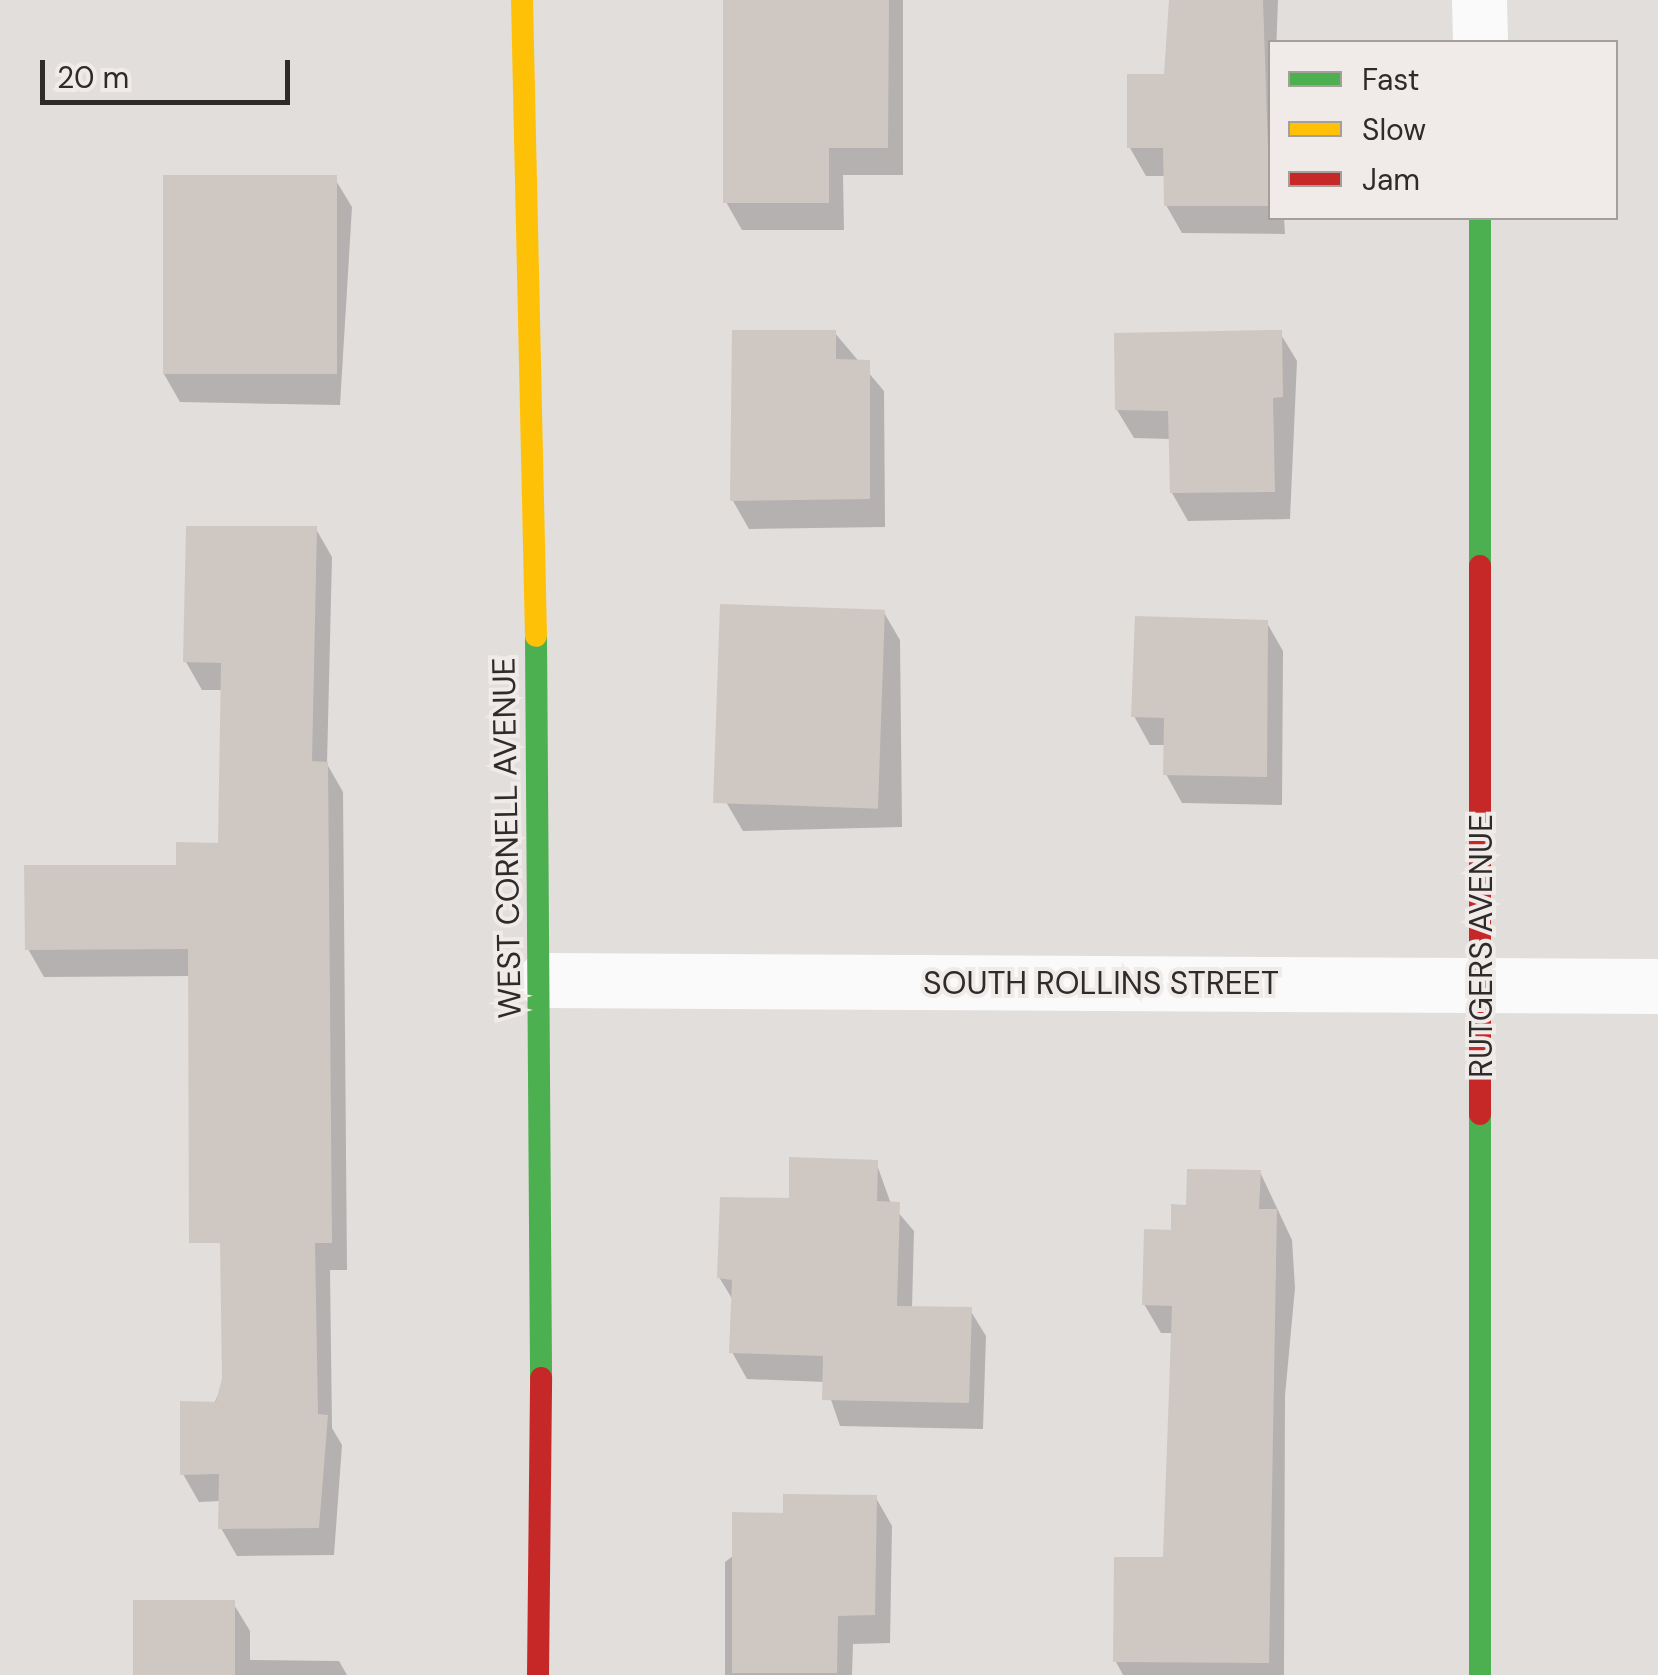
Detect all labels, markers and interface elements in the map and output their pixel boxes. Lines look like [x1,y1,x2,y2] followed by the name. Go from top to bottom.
[45,40,295,102] scale bar
[1268,40,1618,220] legend
[57,58,129,97] text: 20 m
[1362,60,1420,99] text: Fast
[1362,110,1426,149] text: Slow
[1362,160,1420,199] text: Jam
[485,657,529,1019] street label: WEST CORNELL AVENUE
[1462,814,1500,1078] street label: RUTGERS AVENUE
[923,964,1279,1002] street label: SOUTH ROLLINS STREET

